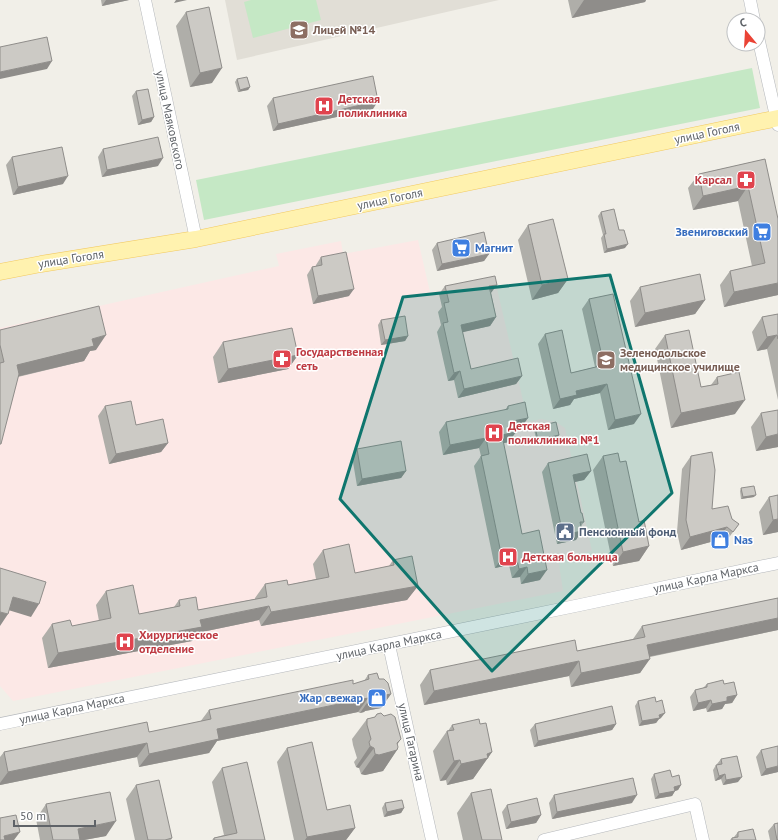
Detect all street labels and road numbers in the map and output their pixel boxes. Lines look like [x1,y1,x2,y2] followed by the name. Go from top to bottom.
[153,69,188,171] street label: улица Маяковского
[673,118,741,147] street label: улица Гоголя
[356,184,424,213] street label: улица Гоголя
[37,246,105,271] street label: улица Гоголя
[652,559,760,596] street label: улица Карла Маркса
[335,626,443,663] street label: улица Карла Маркса
[18,690,126,727] street label: улица Карла Маркса
[395,701,428,782] street label: улица Гагарина

